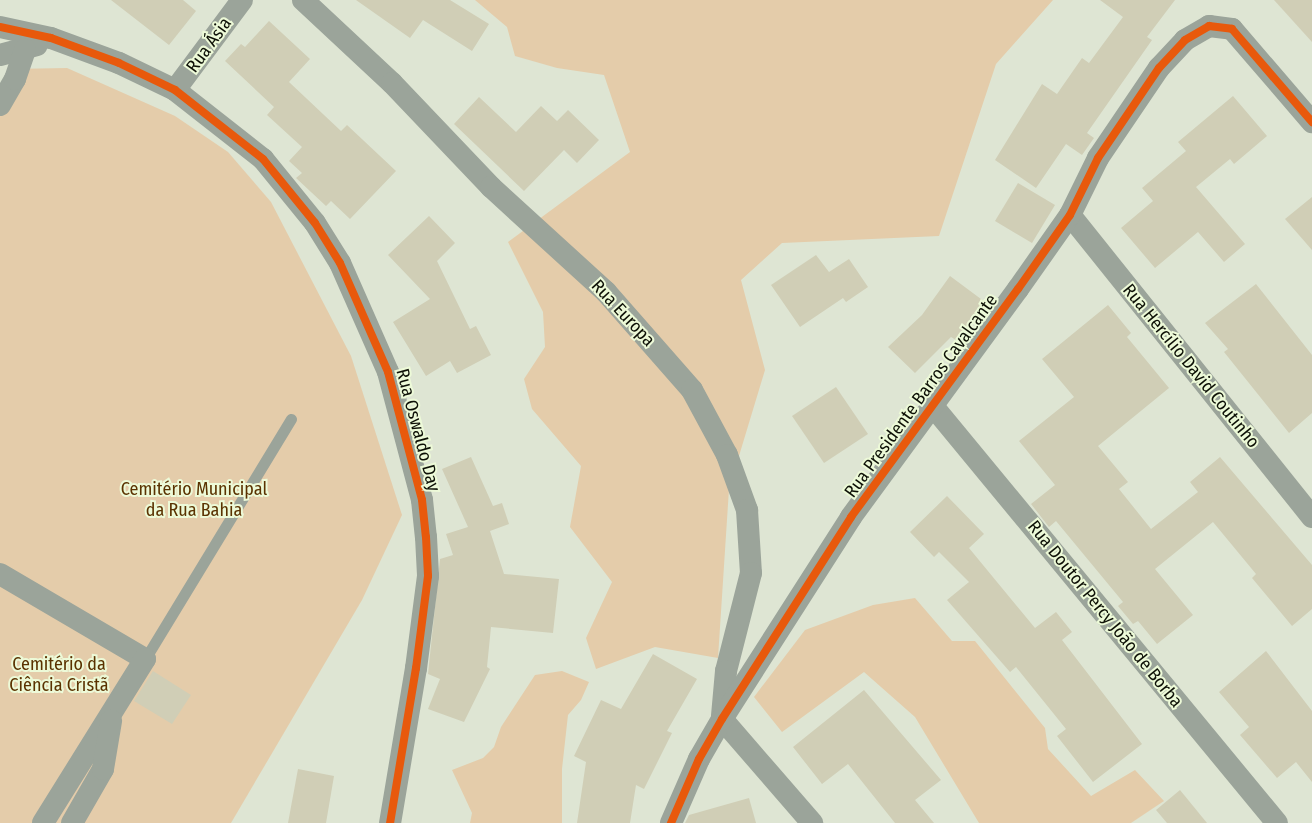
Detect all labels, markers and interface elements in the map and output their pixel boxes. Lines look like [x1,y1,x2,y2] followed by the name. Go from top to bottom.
[182,13,236,77] street label: Rua Ásia
[587,275,659,351] street label: Rua Europa
[1118,280,1264,452] street label: Rua Hercílio David Coutinho
[840,290,1002,502] street label: Rua Presidente Barros Cavalcante
[391,366,445,494] street label: Rua Oswaldo Day
[121,479,267,522] park label: Cemitério Municipal da Rua Bahia
[1023,516,1187,712] street label: Rua Doutor Percy João de Borba
[9,654,109,696] park label: Cemitério da Ciência Cristã

